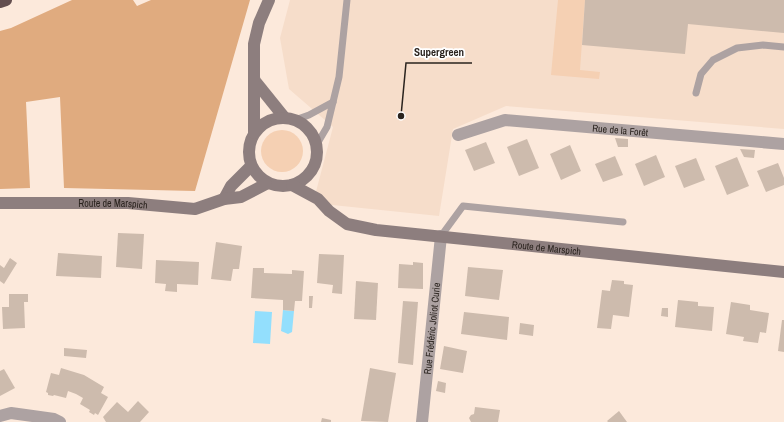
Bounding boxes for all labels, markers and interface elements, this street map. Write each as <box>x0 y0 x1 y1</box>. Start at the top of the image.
callout: Supergreen <box>406 40 472 63</box>
text: Supergreen <box>414 45 464 59</box>
street label: Rue de la Forêt <box>592 121 649 139</box>
street label: Route de Marspich <box>78 197 148 211</box>
street label: Route de Marspich <box>511 238 582 258</box>
street label: Rue Frédéric Joliot Curie <box>420 282 443 375</box>

